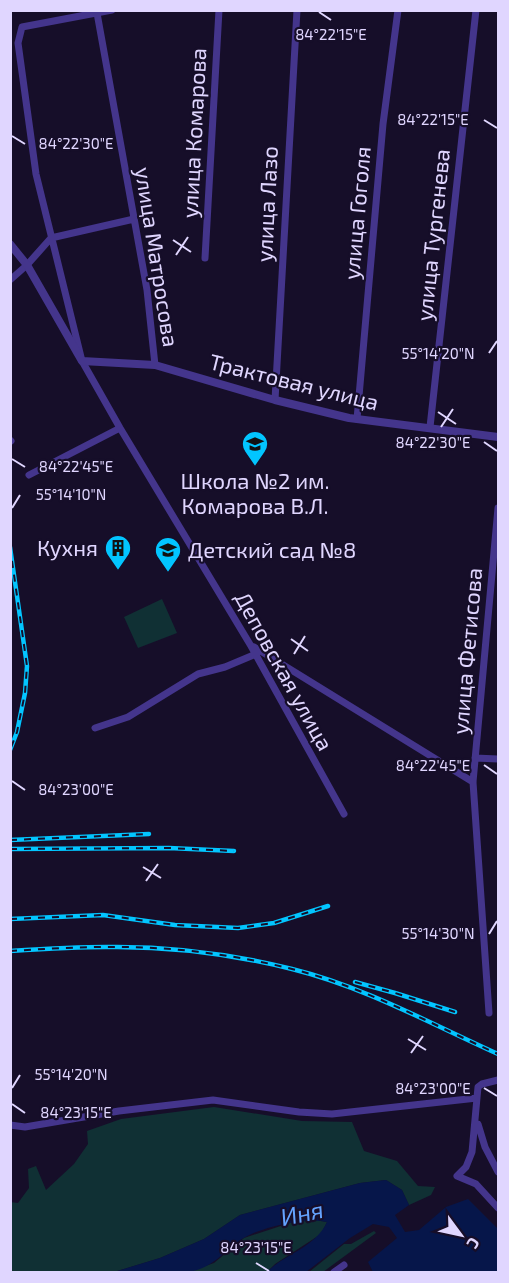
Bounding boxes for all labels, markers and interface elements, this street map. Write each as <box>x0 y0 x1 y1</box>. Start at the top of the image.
text: 84°22'15"E <box>295 25 367 43</box>
street label: улица Комарова <box>176 47 211 219</box>
text: 84°22'15"E <box>397 110 469 128</box>
text: 84°22'30"E <box>39 134 113 152</box>
street label: улица Лазо <box>250 145 283 263</box>
street label: улица Гоголя <box>337 145 376 281</box>
street label: улица Тургенева <box>410 148 455 322</box>
street label: улица Матросова <box>130 165 185 349</box>
text: 55°14'20"N <box>401 344 475 362</box>
street label: Трактовая улица <box>207 347 382 416</box>
school or university icon: Школа №2 им. Комарова В.Л. <box>240 429 270 467</box>
text: 84°22'30"E <box>396 433 470 451</box>
text: 84°22'45"E <box>39 457 113 475</box>
place label: Школа №2 им. Комарова В.Л. <box>180 467 330 518</box>
text: 55°14'10"N <box>36 485 106 503</box>
building icon: Кухня <box>103 533 133 571</box>
place label: Кухня <box>37 534 98 561</box>
school or university icon: Детский сад №8 <box>153 535 183 573</box>
place label: Детский сад №8 <box>188 536 356 562</box>
street label: улица Фетисова <box>446 567 487 735</box>
street label: Деповская улица <box>230 587 339 755</box>
text: 84°22'45"E <box>396 756 470 774</box>
text: 84°23'00"E <box>38 780 114 798</box>
text: 55°14'30"N <box>401 924 475 942</box>
text: 55°14'20"N <box>34 1065 108 1083</box>
text: 84°23'00"E <box>395 1079 471 1097</box>
text: 84°23'15"E <box>40 1103 112 1121</box>
water label: Иня <box>277 1194 326 1231</box>
north arrow <box>431 1205 491 1265</box>
text: С <box>463 1234 485 1253</box>
text: 84°23'15"E <box>220 1238 292 1256</box>

